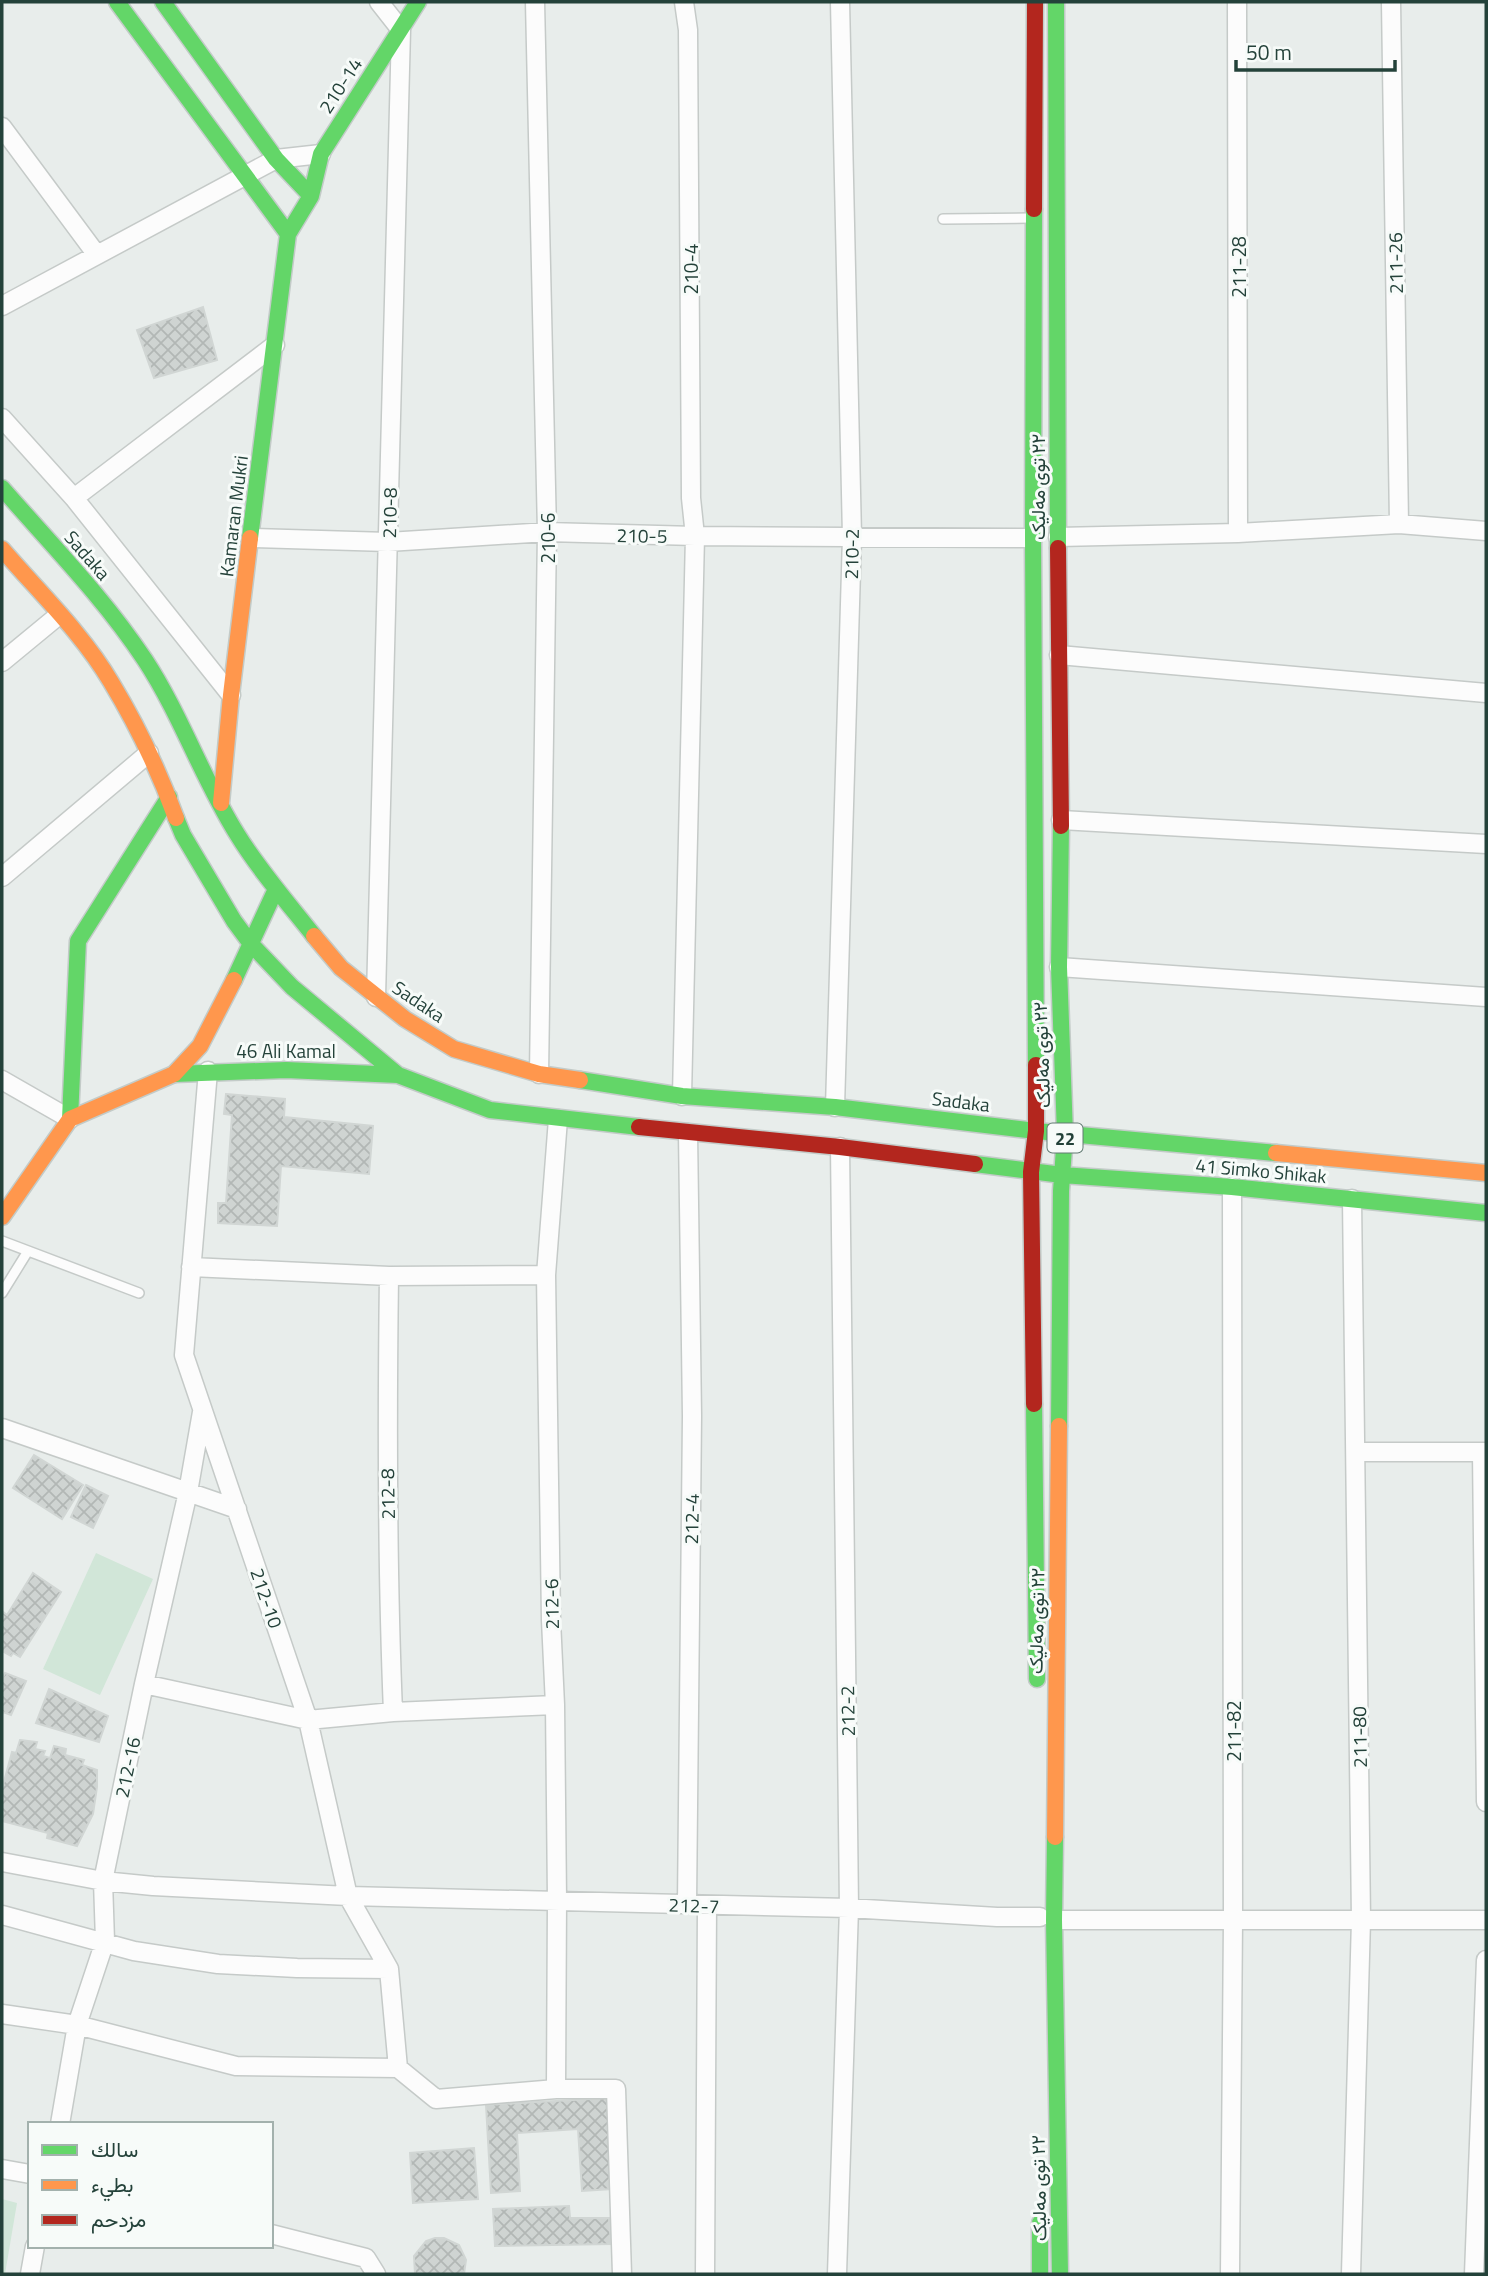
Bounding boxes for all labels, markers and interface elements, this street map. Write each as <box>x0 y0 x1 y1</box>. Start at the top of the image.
scale bar <box>1236 28 1395 72</box>
text: 50 m <box>1246 36 1292 68</box>
street label: 210-14 <box>311 51 369 119</box>
street label: 211-26 <box>1380 232 1410 294</box>
street label: 211-28 <box>1224 236 1253 298</box>
street label: 210-4 <box>676 244 705 294</box>
street label: ٢٢ توی مەلیک <box>1023 434 1052 540</box>
street label: Kamaran Mukri <box>211 454 255 578</box>
street label: 210-8 <box>374 487 404 539</box>
street label: 210-6 <box>533 513 562 563</box>
street label: 210-5 <box>616 520 668 550</box>
street label: Sadaka <box>58 524 118 587</box>
street label: 210-2 <box>836 528 866 580</box>
street label: Sadaka <box>387 973 452 1029</box>
street label: ٢٢ توی مەلیک <box>1025 1001 1057 1109</box>
street label: 46 Ali Kamal <box>236 1036 336 1065</box>
street label: Sadaka <box>930 1083 992 1119</box>
road number: 22 <box>1048 1124 1082 1153</box>
street label: 41 Simko Shikak <box>1194 1150 1328 1190</box>
street label: 212-8 <box>372 1468 402 1520</box>
street label: 212-4 <box>676 1493 706 1545</box>
street label: 212-10 <box>243 1564 291 1632</box>
street label: ٢٢ توی مەلیک <box>1021 1568 1051 1674</box>
street label: 212-6 <box>536 1578 566 1630</box>
street label: 212-2 <box>832 1685 862 1737</box>
street label: 211-82 <box>1219 1700 1248 1762</box>
street label: 211-80 <box>1344 1706 1374 1768</box>
street label: 212-16 <box>106 1734 148 1800</box>
street label: 212-7 <box>668 1890 720 1920</box>
legend <box>28 2122 273 2248</box>
text: سالك <box>91 2133 138 2165</box>
street label: ٢٢ توی مەلیک <box>1023 2135 1053 2241</box>
text: بطيء <box>91 2168 134 2202</box>
text: مزدحم <box>91 2203 146 2235</box>

